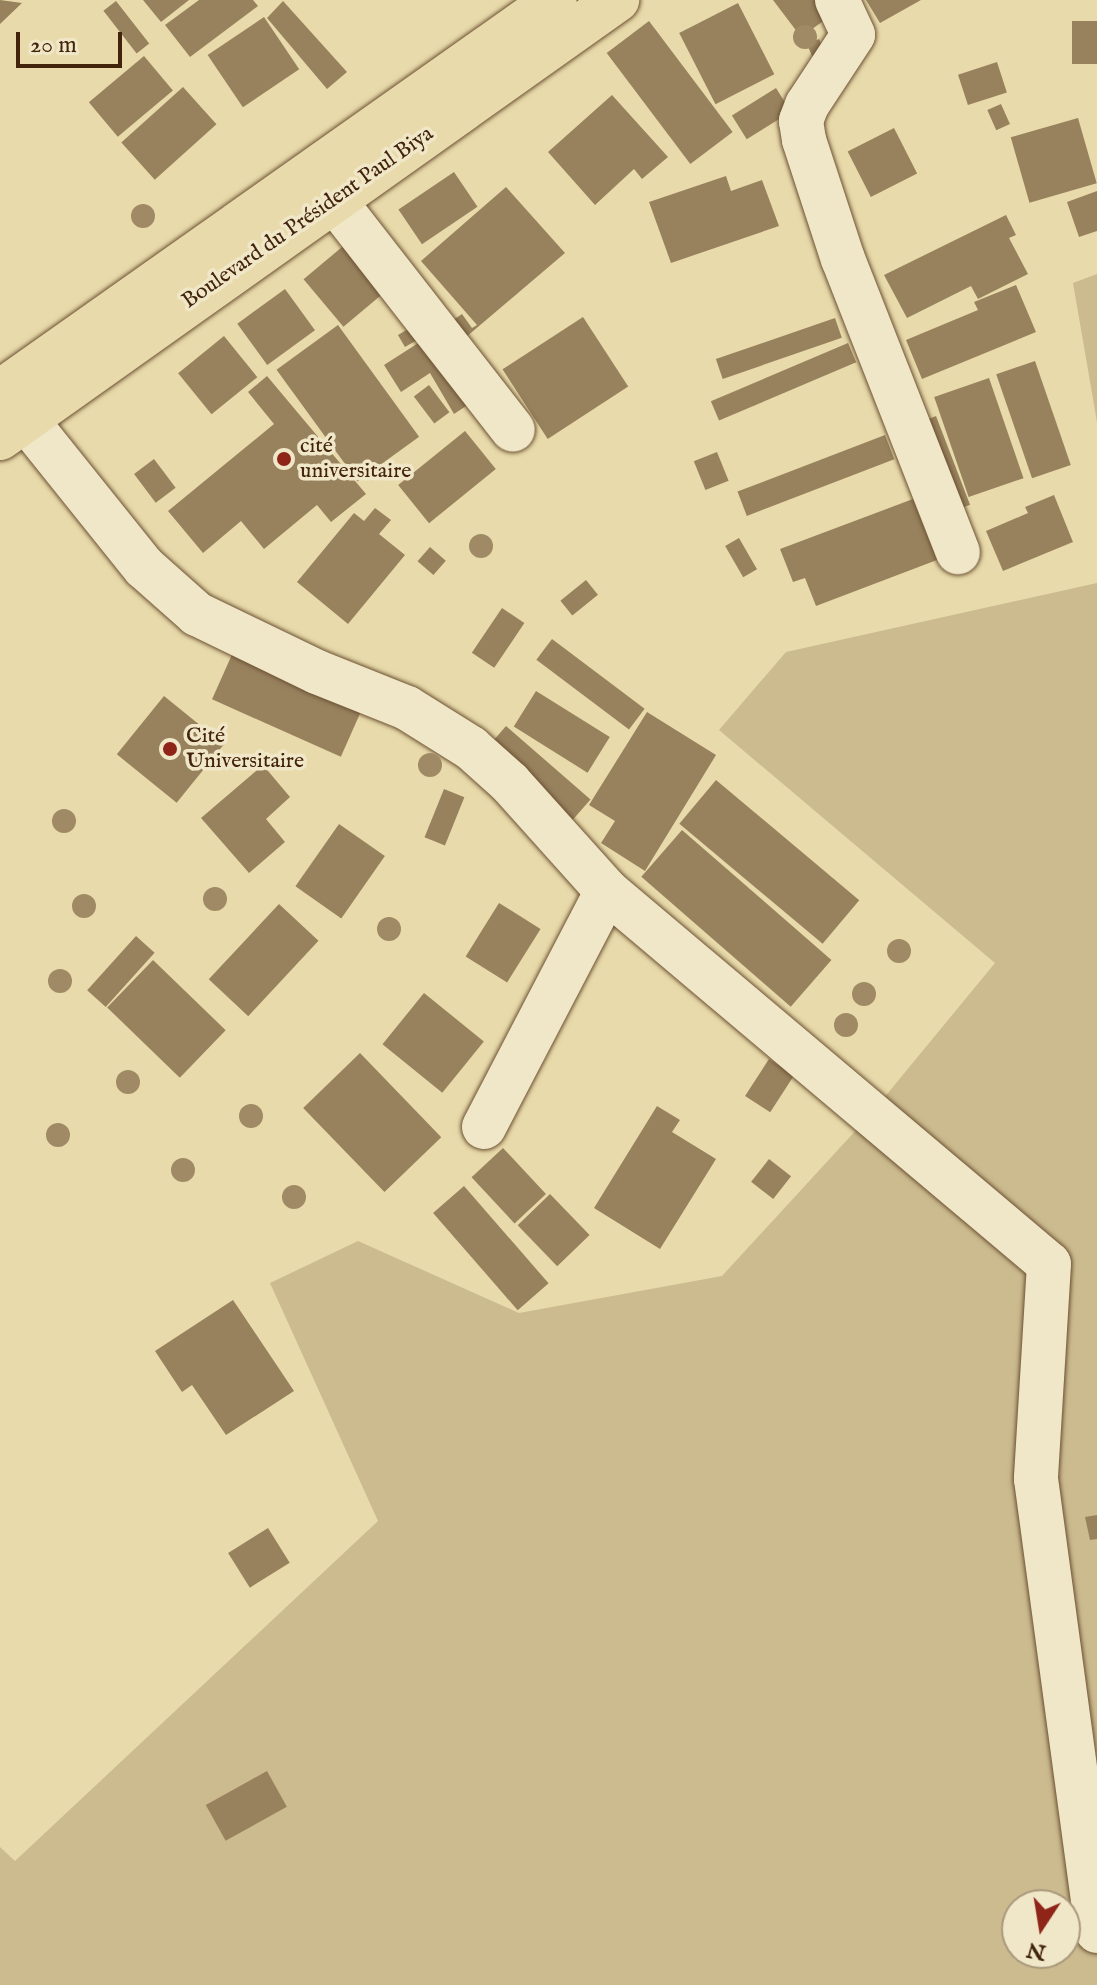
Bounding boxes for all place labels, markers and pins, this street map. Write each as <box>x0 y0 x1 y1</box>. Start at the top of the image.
place label: cité universitaire <box>300 433 411 484</box>
marker: cité universitaire <box>275 450 293 468</box>
place label: Cité Universitaire <box>186 723 304 774</box>
marker: Cité Universitaire <box>161 740 179 758</box>

